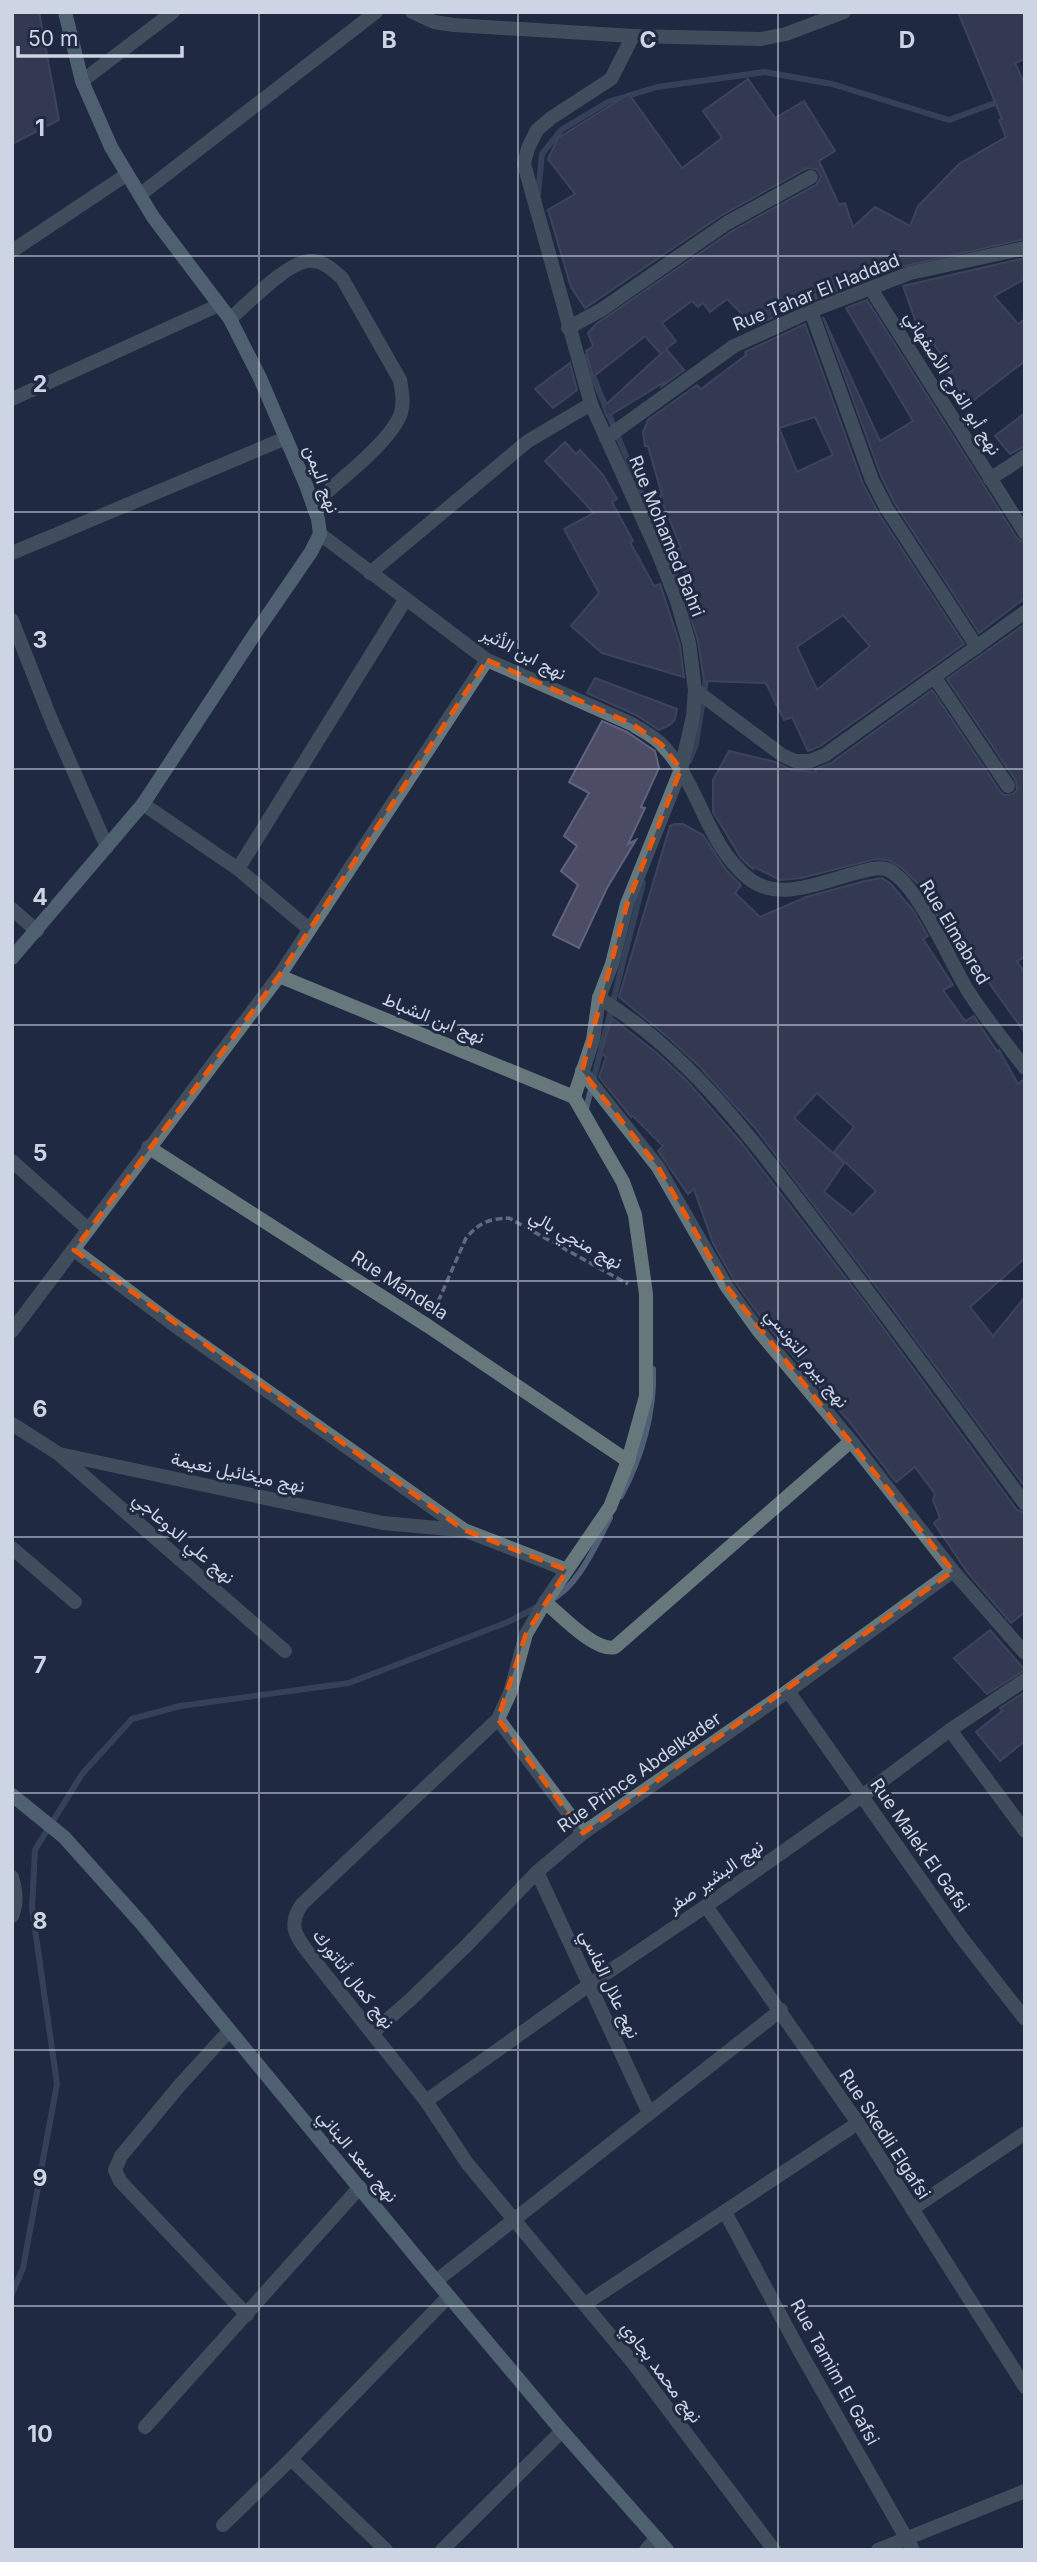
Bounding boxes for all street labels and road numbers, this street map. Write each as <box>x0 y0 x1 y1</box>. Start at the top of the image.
street label: Rue Tahar El Haddad <box>730 249 902 335</box>
street label: نهج أبو الفرج الأصفهاني <box>896 307 1006 461</box>
street label: نهج اليمن <box>298 442 344 517</box>
street label: Rue Mohamed Bahri <box>625 452 709 620</box>
street label: نهج ابن الأثير <box>476 621 570 686</box>
street label: Rue Elmabred <box>916 876 994 988</box>
street label: نهج ابن الشباط <box>379 988 488 1050</box>
street label: نهج منجي بالي <box>523 1205 626 1278</box>
street label: Rue Mandela <box>348 1246 452 1324</box>
street label: نهج بيرم التونسي <box>757 1304 853 1415</box>
street label: نهج ميخائيل نعيمة <box>169 1448 307 1498</box>
street label: نهج علي الدوعاجي <box>125 1488 239 1592</box>
street label: Rue Prince Abdelkader <box>553 1707 725 1836</box>
street label: Rue Malek El Gafsi <box>866 1774 974 1916</box>
street label: نهج البشير صفر <box>662 1835 768 1919</box>
street label: نهج كمال أتاتورك <box>307 1925 399 2034</box>
street label: نهج علال الفاسي <box>571 1926 644 2044</box>
street label: Rue Skedli Elgafsi <box>835 2065 935 2203</box>
street label: نهج سعد البناني <box>310 2106 403 2210</box>
street label: Rue Tamim El Gafsi <box>786 2296 884 2448</box>
street label: نهج محمد بجاوي <box>613 2317 707 2430</box>

